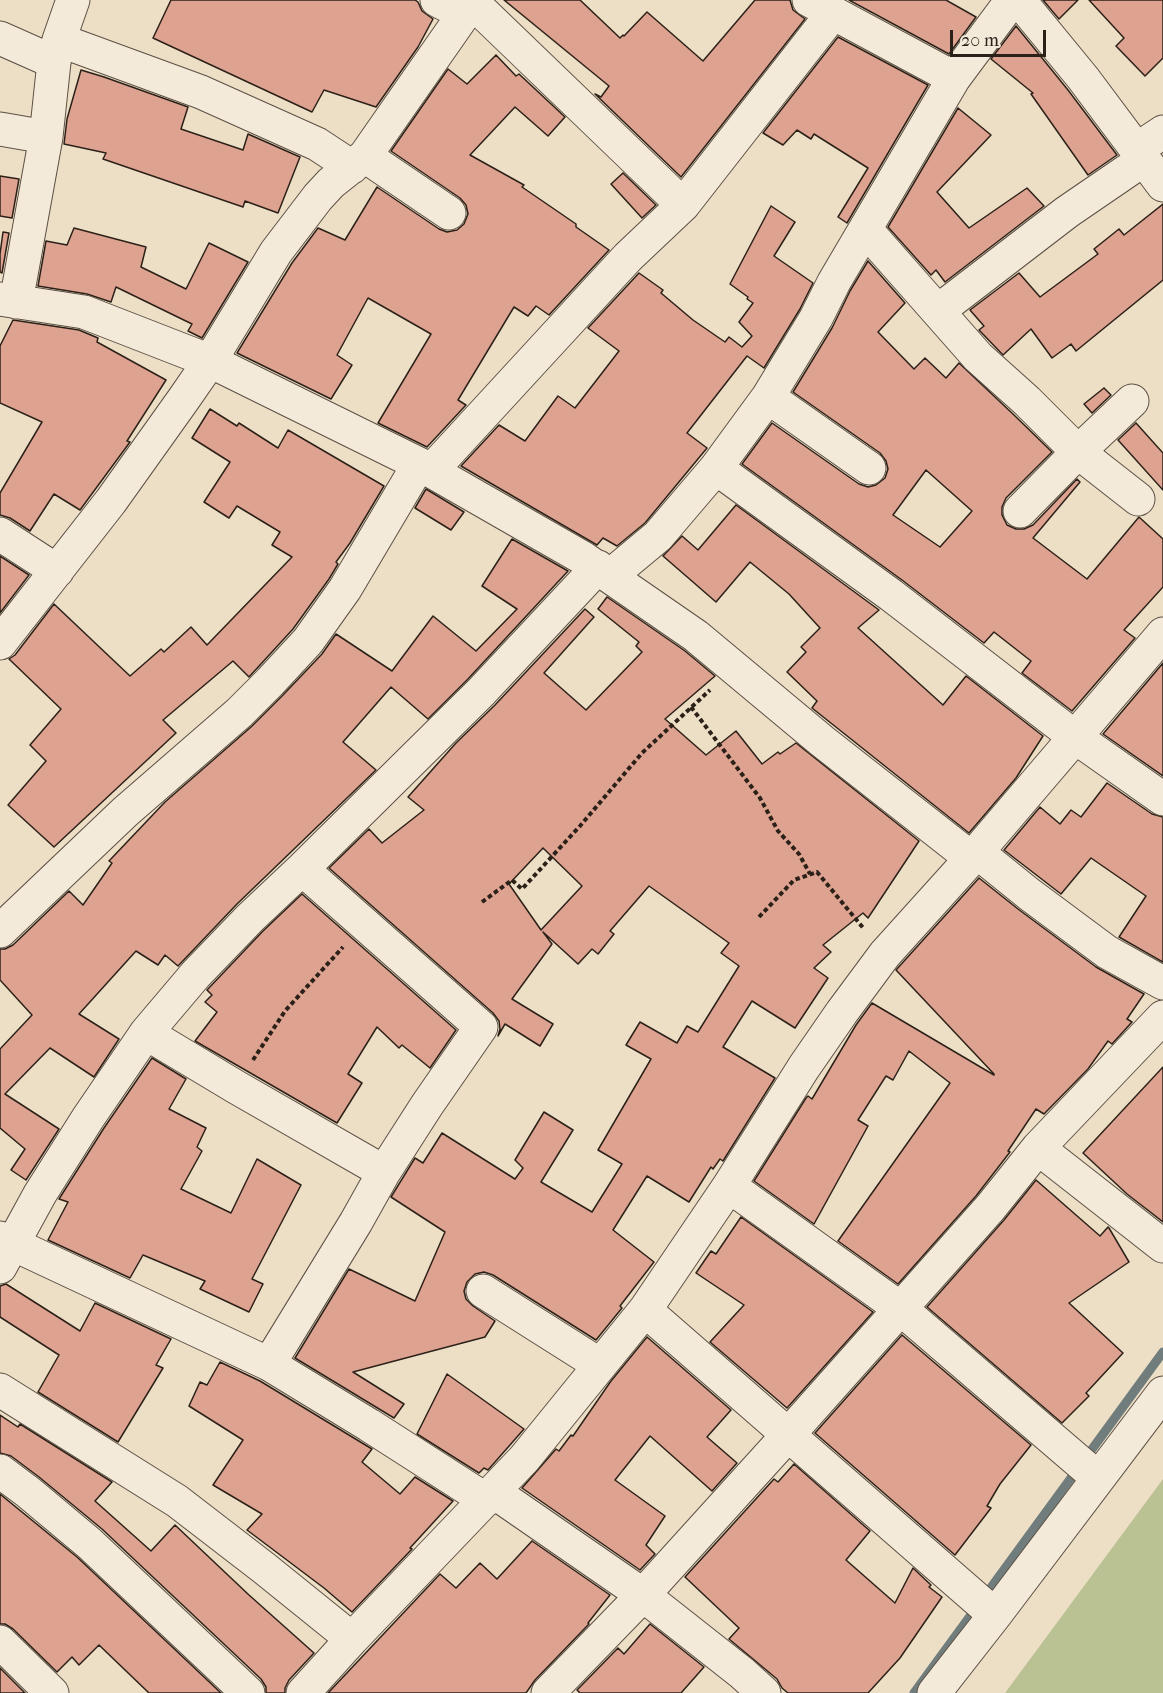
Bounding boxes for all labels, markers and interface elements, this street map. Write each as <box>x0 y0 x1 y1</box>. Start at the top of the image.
scale bar <box>953 18 1049 56</box>
text: 20 m <box>961 30 999 51</box>

